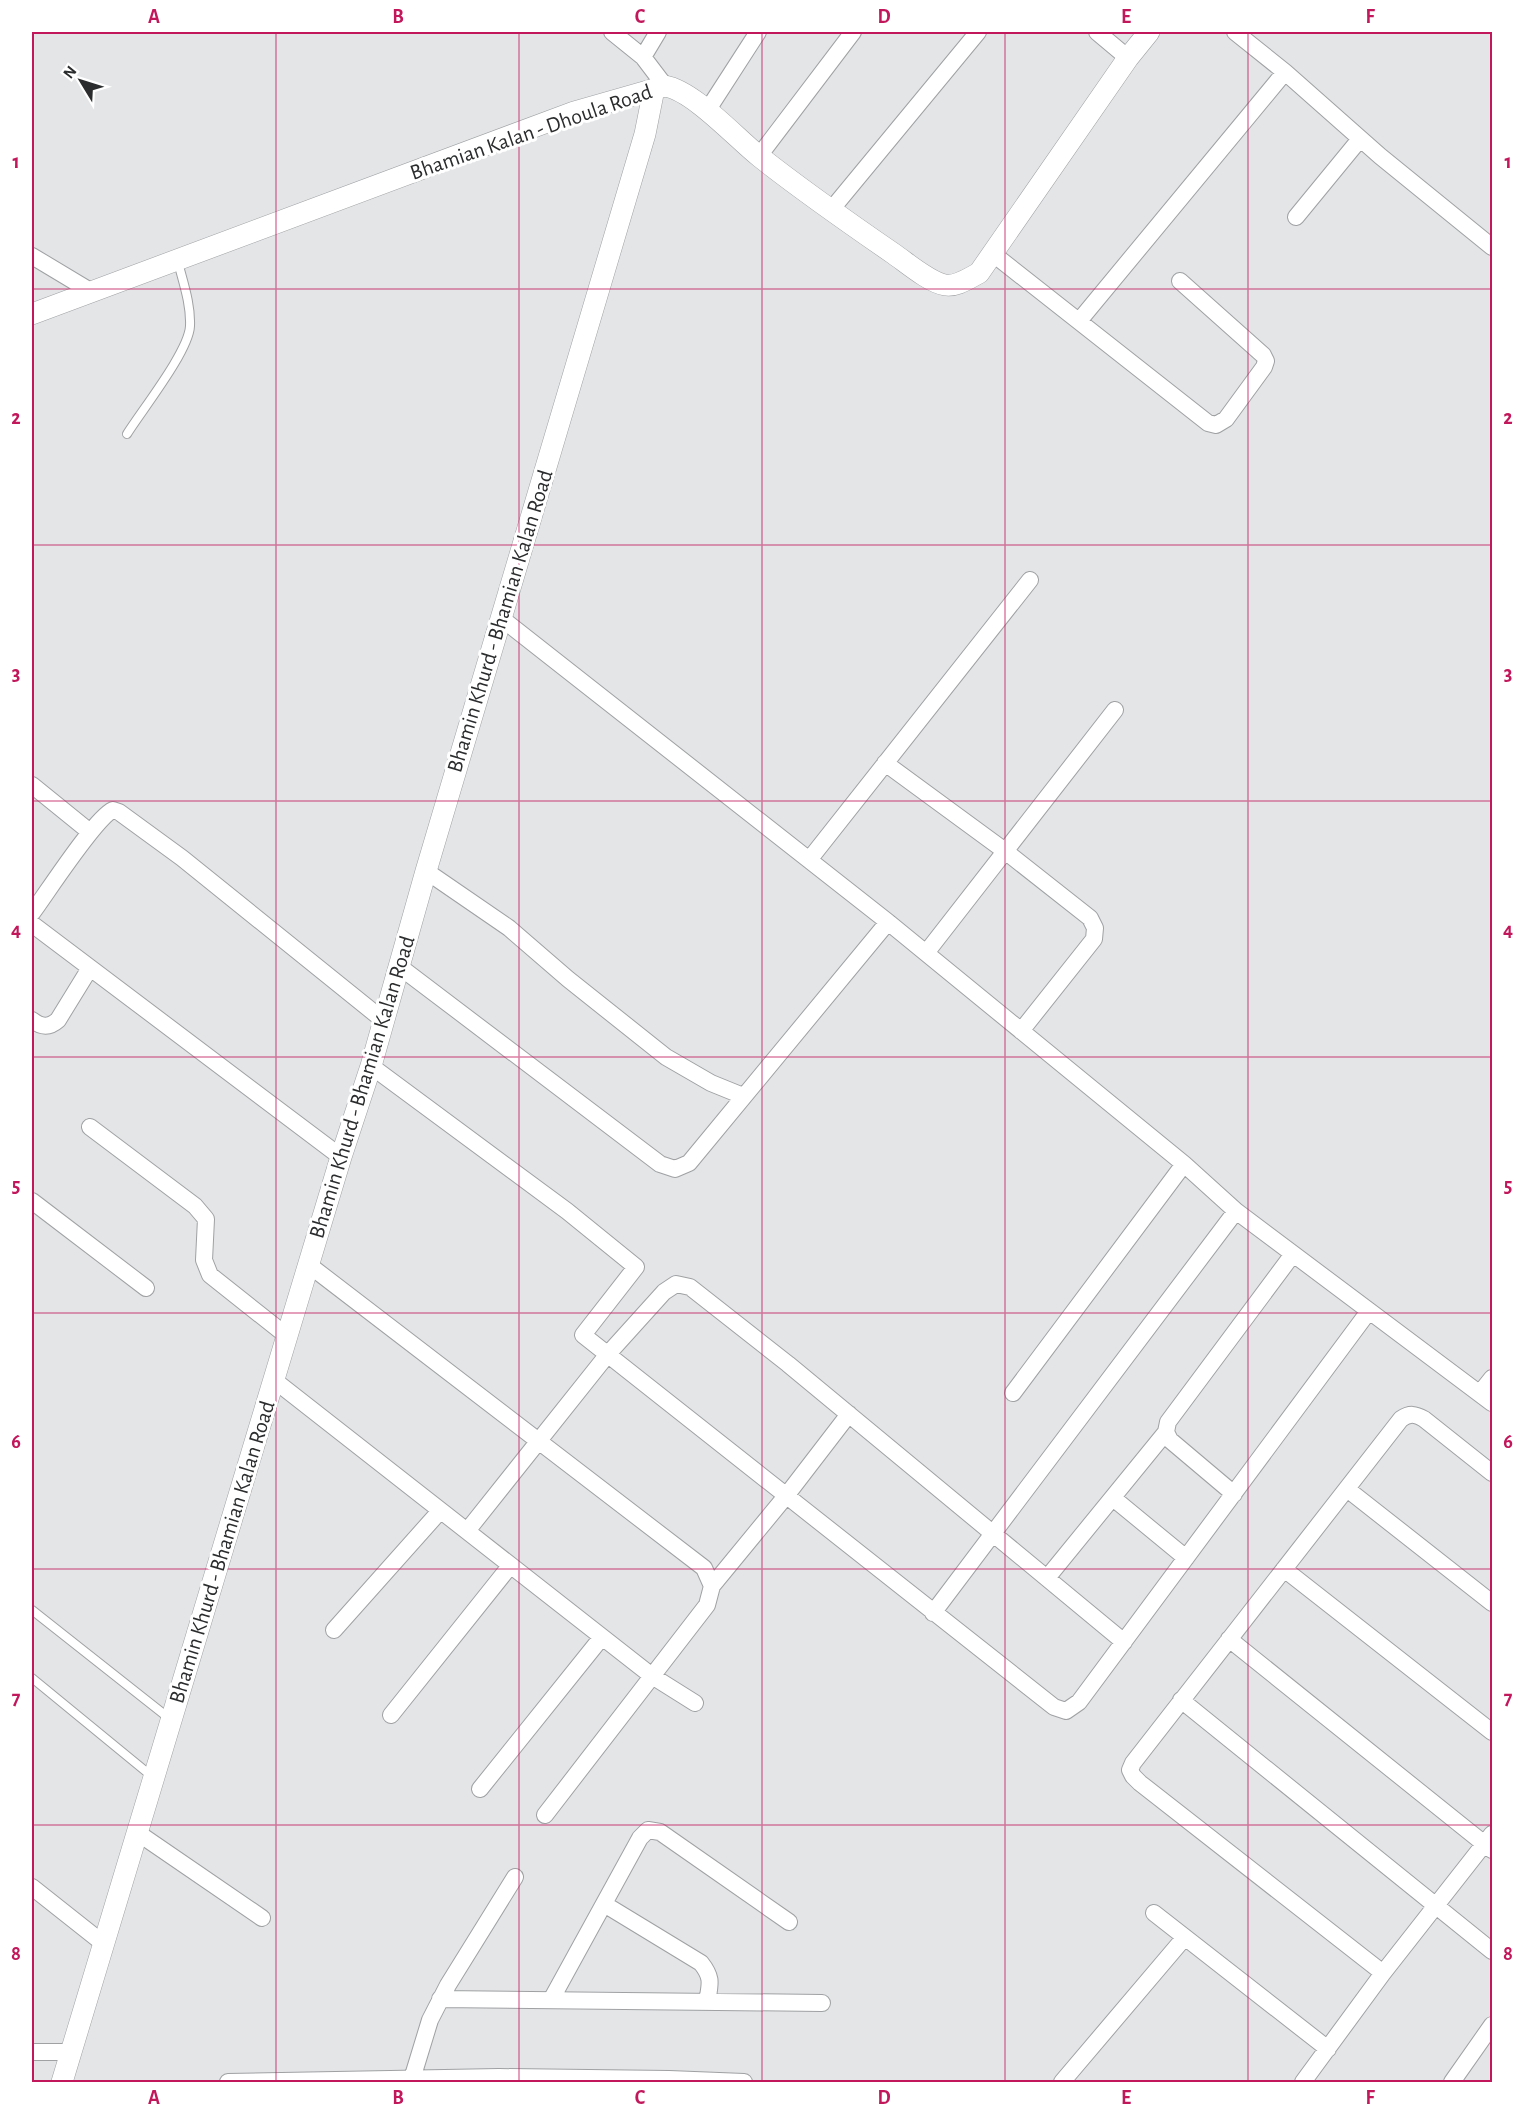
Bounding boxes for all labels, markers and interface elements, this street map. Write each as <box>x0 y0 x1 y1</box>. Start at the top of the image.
text: A <box>148 7 160 27</box>
text: B <box>392 7 404 27</box>
text: C <box>635 7 646 27</box>
text: D <box>877 7 891 27</box>
text: E <box>1121 7 1131 27</box>
text: F <box>1365 7 1375 27</box>
north arrow <box>51 51 111 111</box>
text: N <box>60 63 80 82</box>
street label: Bhamian Kalan - Dhoula Road <box>407 80 655 184</box>
text: 1 <box>12 152 20 172</box>
text: 1 <box>1504 152 1512 172</box>
text: 2 <box>11 408 21 428</box>
text: 2 <box>1503 408 1513 428</box>
street label: Bhamin Khurd - Bhamian Kalan Road <box>443 467 557 775</box>
text: 3 <box>12 664 20 684</box>
text: 3 <box>1504 664 1512 684</box>
text: 4 <box>11 920 21 940</box>
text: 4 <box>1503 920 1513 940</box>
street label: Bhamin Khurd - Bhamian Kalan Road <box>305 933 419 1241</box>
text: 5 <box>12 1176 20 1196</box>
text: 5 <box>1504 1176 1512 1196</box>
street label: Bhamin Khurd - Bhamian Kalan Road <box>165 1398 279 1706</box>
text: 6 <box>11 1432 21 1452</box>
text: 6 <box>1503 1432 1513 1452</box>
text: 7 <box>12 1688 21 1708</box>
text: 7 <box>1504 1688 1513 1708</box>
text: 8 <box>11 1944 21 1964</box>
text: 8 <box>1503 1944 1513 1964</box>
text: A <box>148 2088 160 2108</box>
text: B <box>392 2088 404 2108</box>
text: C <box>635 2088 646 2108</box>
text: D <box>877 2088 891 2108</box>
text: E <box>1121 2088 1131 2108</box>
text: F <box>1365 2088 1375 2108</box>

